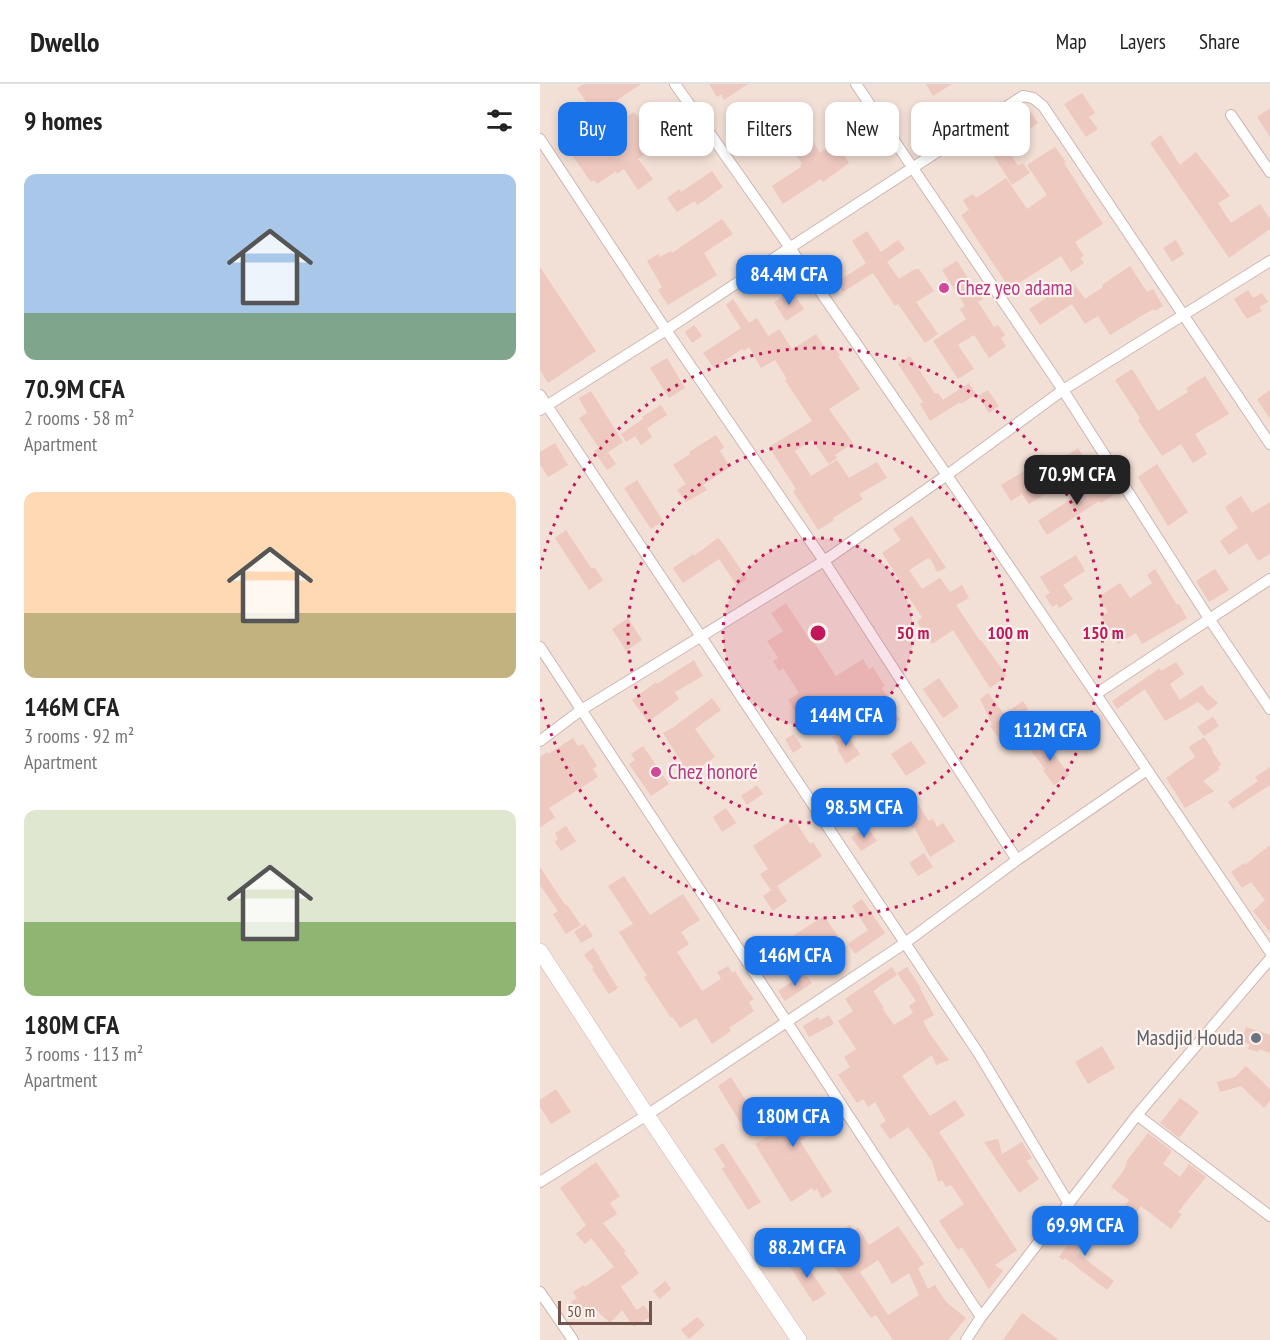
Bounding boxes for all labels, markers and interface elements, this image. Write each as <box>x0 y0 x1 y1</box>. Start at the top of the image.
text: Dwello <box>30 23 100 60</box>
text: Map <box>1056 28 1087 55</box>
text: Layers <box>1120 28 1166 55</box>
text: Share <box>1199 28 1240 55</box>
chip: Buy <box>558 102 627 156</box>
chip: Rent <box>639 102 714 156</box>
chip: Filters <box>726 102 813 156</box>
chip: New <box>825 102 899 156</box>
chip: Apartment <box>911 102 1030 156</box>
text: 9 homes <box>24 104 102 137</box>
icon: filters <box>483 104 516 137</box>
icon: home <box>216 213 324 321</box>
pin: 84.4M CFA <box>720 255 858 306</box>
text: 84.4M CFA <box>750 261 828 287</box>
place label: Chez yeo adama <box>956 274 1073 301</box>
marker: Chez yeo adama <box>937 281 951 295</box>
text: 70.9M CFA <box>24 372 125 405</box>
text: 2 rooms · 58 m² <box>24 405 134 431</box>
text: Apartment <box>24 431 97 457</box>
pin: 70.9M CFA <box>1008 455 1146 506</box>
text: 70.9M CFA <box>1038 461 1116 487</box>
icon: home <box>216 531 324 639</box>
text: 50 m <box>897 621 929 644</box>
text: 100 m <box>987 621 1029 644</box>
text: 150 m <box>1082 621 1124 644</box>
centre of rings <box>808 623 828 643</box>
text: 146M CFA <box>24 690 119 723</box>
pin: 144M CFA <box>784 696 908 747</box>
text: 144M CFA <box>809 702 883 728</box>
pin: 112M CFA <box>988 711 1112 762</box>
text: 112M CFA <box>1013 717 1087 743</box>
text: 3 rooms · 92 m² <box>24 723 134 749</box>
text: Apartment <box>24 749 97 775</box>
place label: Chez honoré <box>668 758 758 785</box>
marker: Chez honoré <box>649 765 663 779</box>
pin: 98.5M CFA <box>795 788 933 839</box>
text: 98.5M CFA <box>825 794 903 820</box>
icon: home <box>216 849 324 957</box>
pin: 146M CFA <box>733 936 857 987</box>
text: 146M CFA <box>758 942 832 968</box>
text: 180M CFA <box>24 1008 119 1041</box>
place label: Masdjid Houda <box>1136 1024 1244 1051</box>
marker: Masdjid Houda <box>1249 1031 1263 1045</box>
text: 3 rooms · 113 m² <box>24 1041 143 1067</box>
text: Apartment <box>24 1067 97 1093</box>
pin: 180M CFA <box>731 1097 855 1148</box>
text: 180M CFA <box>756 1103 830 1129</box>
pin: 69.9M CFA <box>1016 1206 1154 1257</box>
text: 69.9M CFA <box>1046 1212 1124 1238</box>
pin: 88.2M CFA <box>738 1228 876 1279</box>
text: 88.2M CFA <box>768 1234 846 1260</box>
scale bar <box>558 1298 652 1326</box>
text: 50 m <box>567 1301 595 1321</box>

